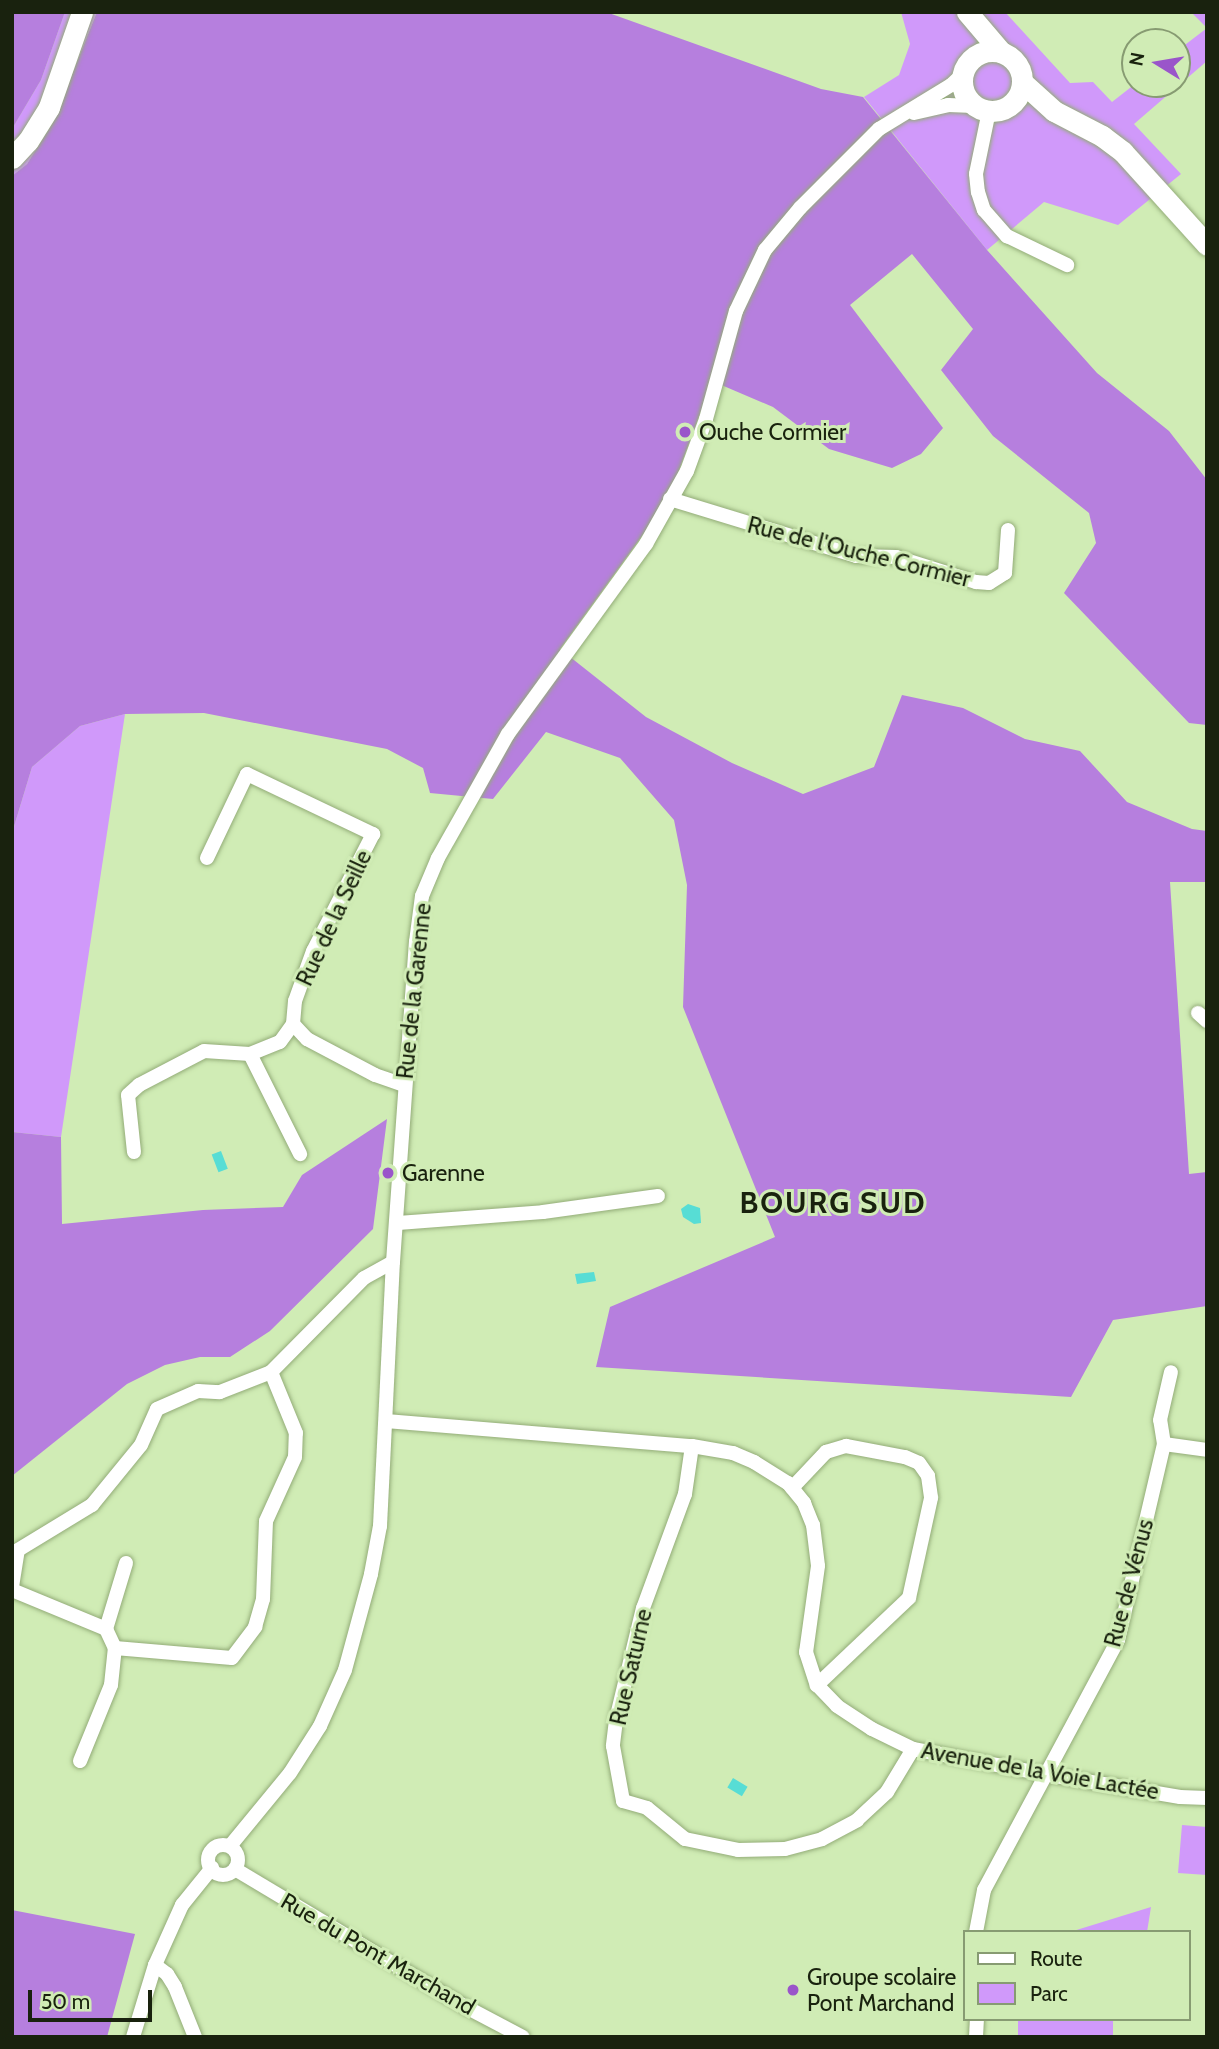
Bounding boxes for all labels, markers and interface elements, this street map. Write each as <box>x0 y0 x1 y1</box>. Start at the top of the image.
north arrow <box>1121 28 1191 98</box>
text: N <box>1124 50 1149 68</box>
place label: Ouche Cormier <box>699 418 846 446</box>
marker: Ouche Cormier <box>677 424 693 440</box>
street label: Rue de l'Ouche Cormier <box>745 511 973 593</box>
street label: Rue de la Seille <box>291 846 377 990</box>
street label: Rue de la Garenne <box>391 902 437 1080</box>
place label: Garenne <box>402 1159 485 1187</box>
marker: Garenne <box>380 1165 396 1181</box>
district label: BOURG SUD <box>741 1185 925 1221</box>
street label: Rue de Vénus <box>1099 1516 1159 1650</box>
street label: Rue Saturne <box>604 1606 658 1728</box>
street label: Avenue de la Voie Lactée <box>919 1737 1161 1805</box>
street label: Rue du Pont Marchand <box>276 1887 480 2021</box>
legend <box>964 1930 1191 2021</box>
text: Route <box>1030 1946 1083 1971</box>
place label: Groupe scolaire Pont Marchand <box>807 1963 956 2017</box>
scale bar <box>32 1976 156 2020</box>
text: Parc <box>1030 1981 1068 2006</box>
marker: Groupe scolaire Pont Marchand <box>785 1982 801 1998</box>
text: 50 m <box>41 1989 90 2014</box>

